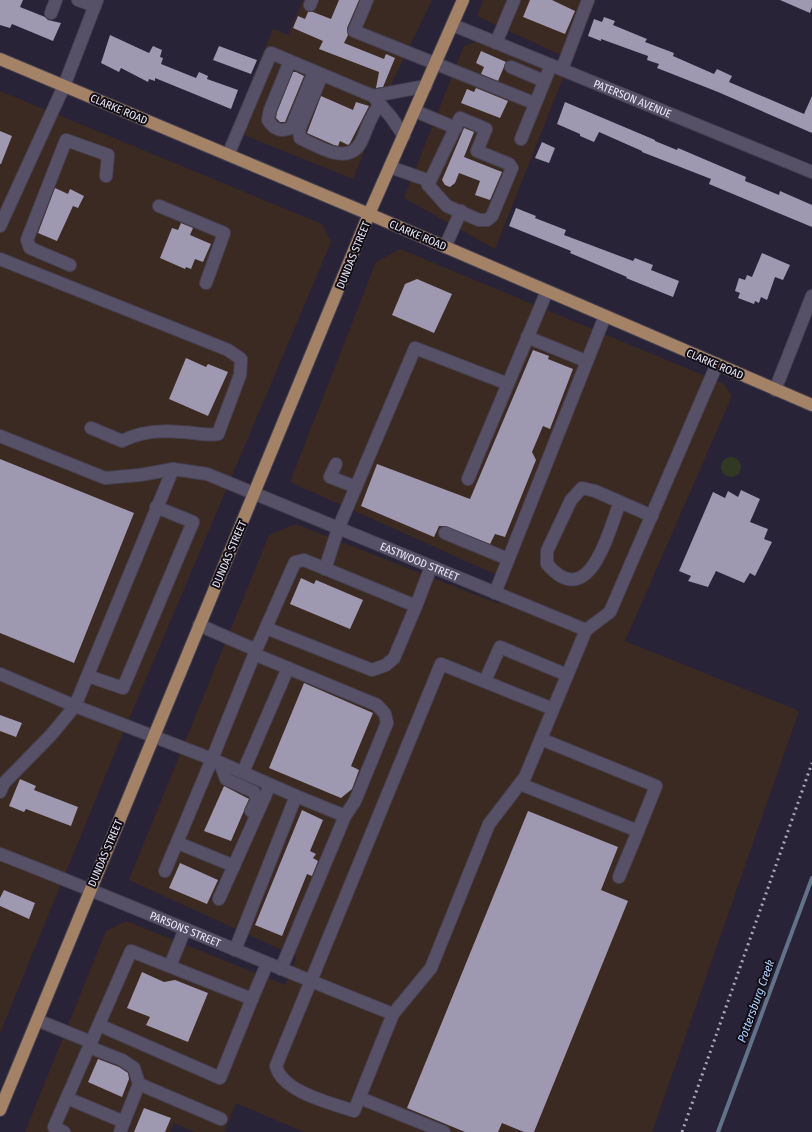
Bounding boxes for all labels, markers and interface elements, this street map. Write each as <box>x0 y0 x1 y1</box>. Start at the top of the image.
street label: PATERSON AVENUE <box>591 77 673 121</box>
street label: CLARKE ROAD <box>88 92 149 127</box>
street label: CLARKE ROAD <box>387 218 448 253</box>
street label: DUNDAS STREET <box>334 219 373 291</box>
street label: CLARKE ROAD <box>684 347 745 382</box>
street label: DUNDAS STREET <box>210 518 250 590</box>
street label: EASTWOOD STREET <box>378 540 462 584</box>
street label: DUNDAS STREET <box>86 817 126 889</box>
street label: PARSONS STREET <box>148 909 223 950</box>
water label: Pottersburg Creek <box>735 958 777 1044</box>

